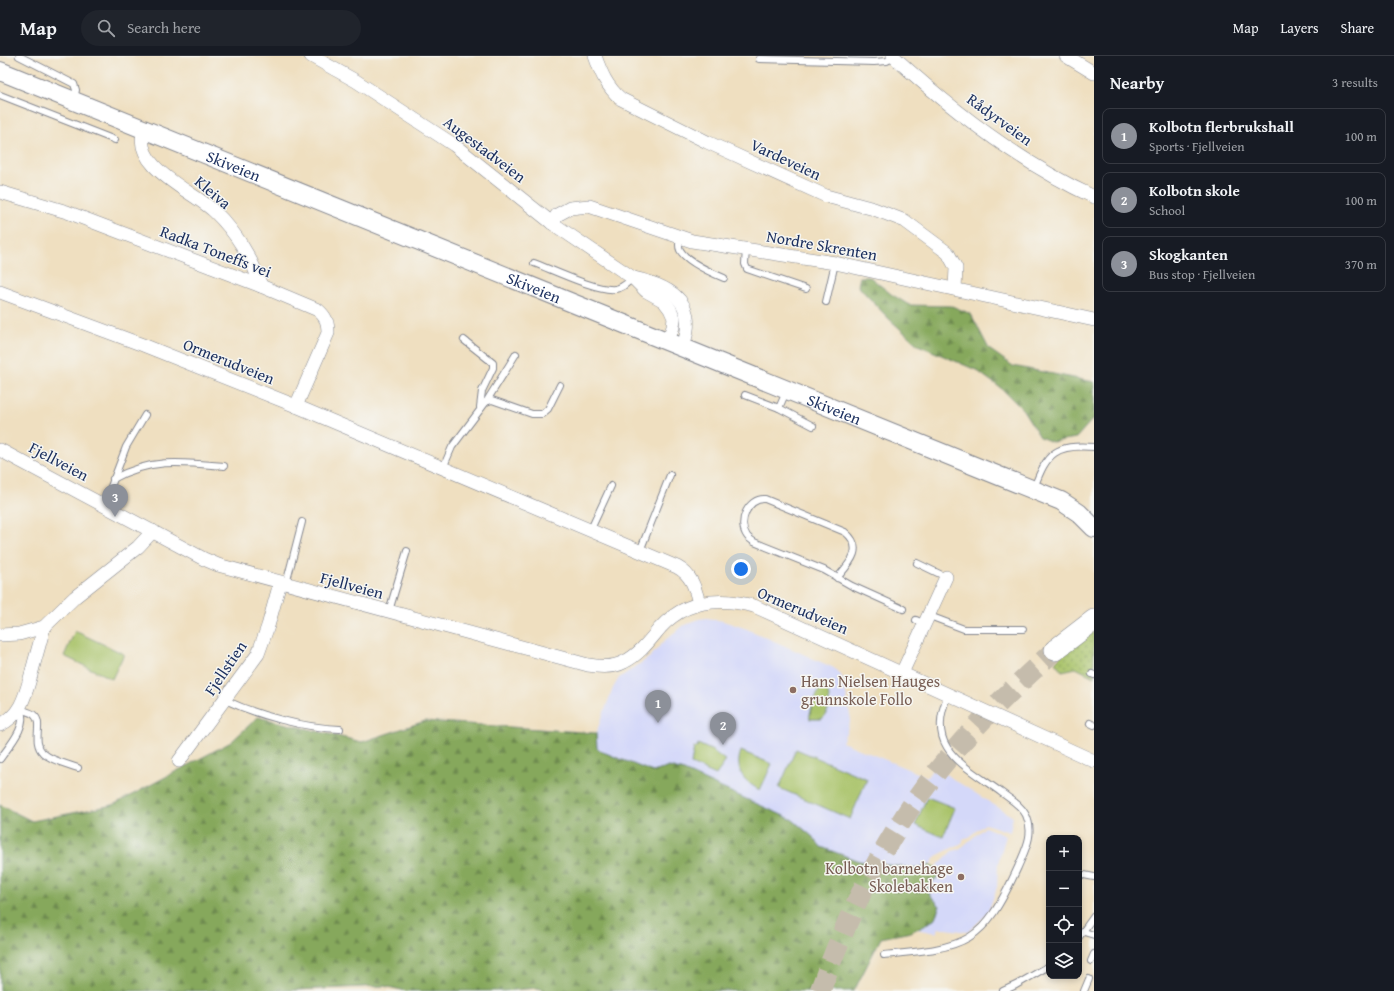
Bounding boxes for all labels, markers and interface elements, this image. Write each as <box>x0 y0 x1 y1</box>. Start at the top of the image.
search box <box>81 10 361 46</box>
text: Map <box>20 14 57 42</box>
icon: search <box>95 17 117 39</box>
text: Search here <box>127 17 201 38</box>
text: Map <box>1233 18 1259 38</box>
text: Layers <box>1281 18 1319 38</box>
text: Share <box>1341 18 1374 38</box>
text: Nearby <box>1110 70 1164 95</box>
text: 3 results <box>1332 73 1378 92</box>
street label: Rådyrveien <box>962 87 1038 151</box>
street label: Augestadveien <box>439 110 531 188</box>
text: Kolbotn flerbrukshall <box>1149 116 1294 137</box>
text: 1 <box>1121 127 1127 146</box>
text: 100 m <box>1345 127 1377 146</box>
street label: Vardeveien <box>747 132 825 186</box>
text: Sports · Fjellveien <box>1149 137 1245 156</box>
street label: Skiveien <box>203 144 264 187</box>
street label: Kleiva <box>190 170 237 215</box>
text: Kolbotn skole <box>1149 180 1240 201</box>
text: 2 <box>1121 191 1127 210</box>
text: 100 m <box>1345 191 1377 210</box>
text: School <box>1149 201 1185 220</box>
street label: Radka Toneffs vei <box>157 219 275 283</box>
street label: Nordre Skrenten <box>765 223 879 267</box>
text: Skogkanten <box>1149 244 1228 265</box>
text: 3 <box>1121 255 1127 274</box>
text: 370 m <box>1345 255 1377 274</box>
text: Bus stop · Fjellveien <box>1149 265 1255 284</box>
street label: Skiveien <box>503 266 565 309</box>
street label: Ormerudveien <box>180 332 278 390</box>
street label: Skiveien <box>803 387 865 431</box>
street label: Fjellveien <box>25 435 93 487</box>
pin: 3 <box>102 484 128 517</box>
your location <box>731 559 751 579</box>
street label: Fjellveien <box>318 565 386 605</box>
street label: Ormerudveien <box>754 580 852 640</box>
street label: Fjellstien <box>198 636 252 700</box>
place label: Hans Nielsen Hauges grunnskole Follo <box>801 669 940 711</box>
marker: Hans Nielsen Hauges grunnskole Follo <box>788 685 798 695</box>
pin: 1 <box>645 690 671 723</box>
pin: 2 <box>710 712 736 745</box>
map controls <box>1046 835 1082 979</box>
button: + <box>1046 835 1082 871</box>
place label: Kolbotn barnehage Skolebakken <box>825 856 953 898</box>
button: − <box>1046 871 1082 907</box>
marker: Kolbotn barnehage Skolebakken <box>956 872 966 882</box>
button: locate <box>1046 907 1082 943</box>
button: layers <box>1046 943 1082 979</box>

